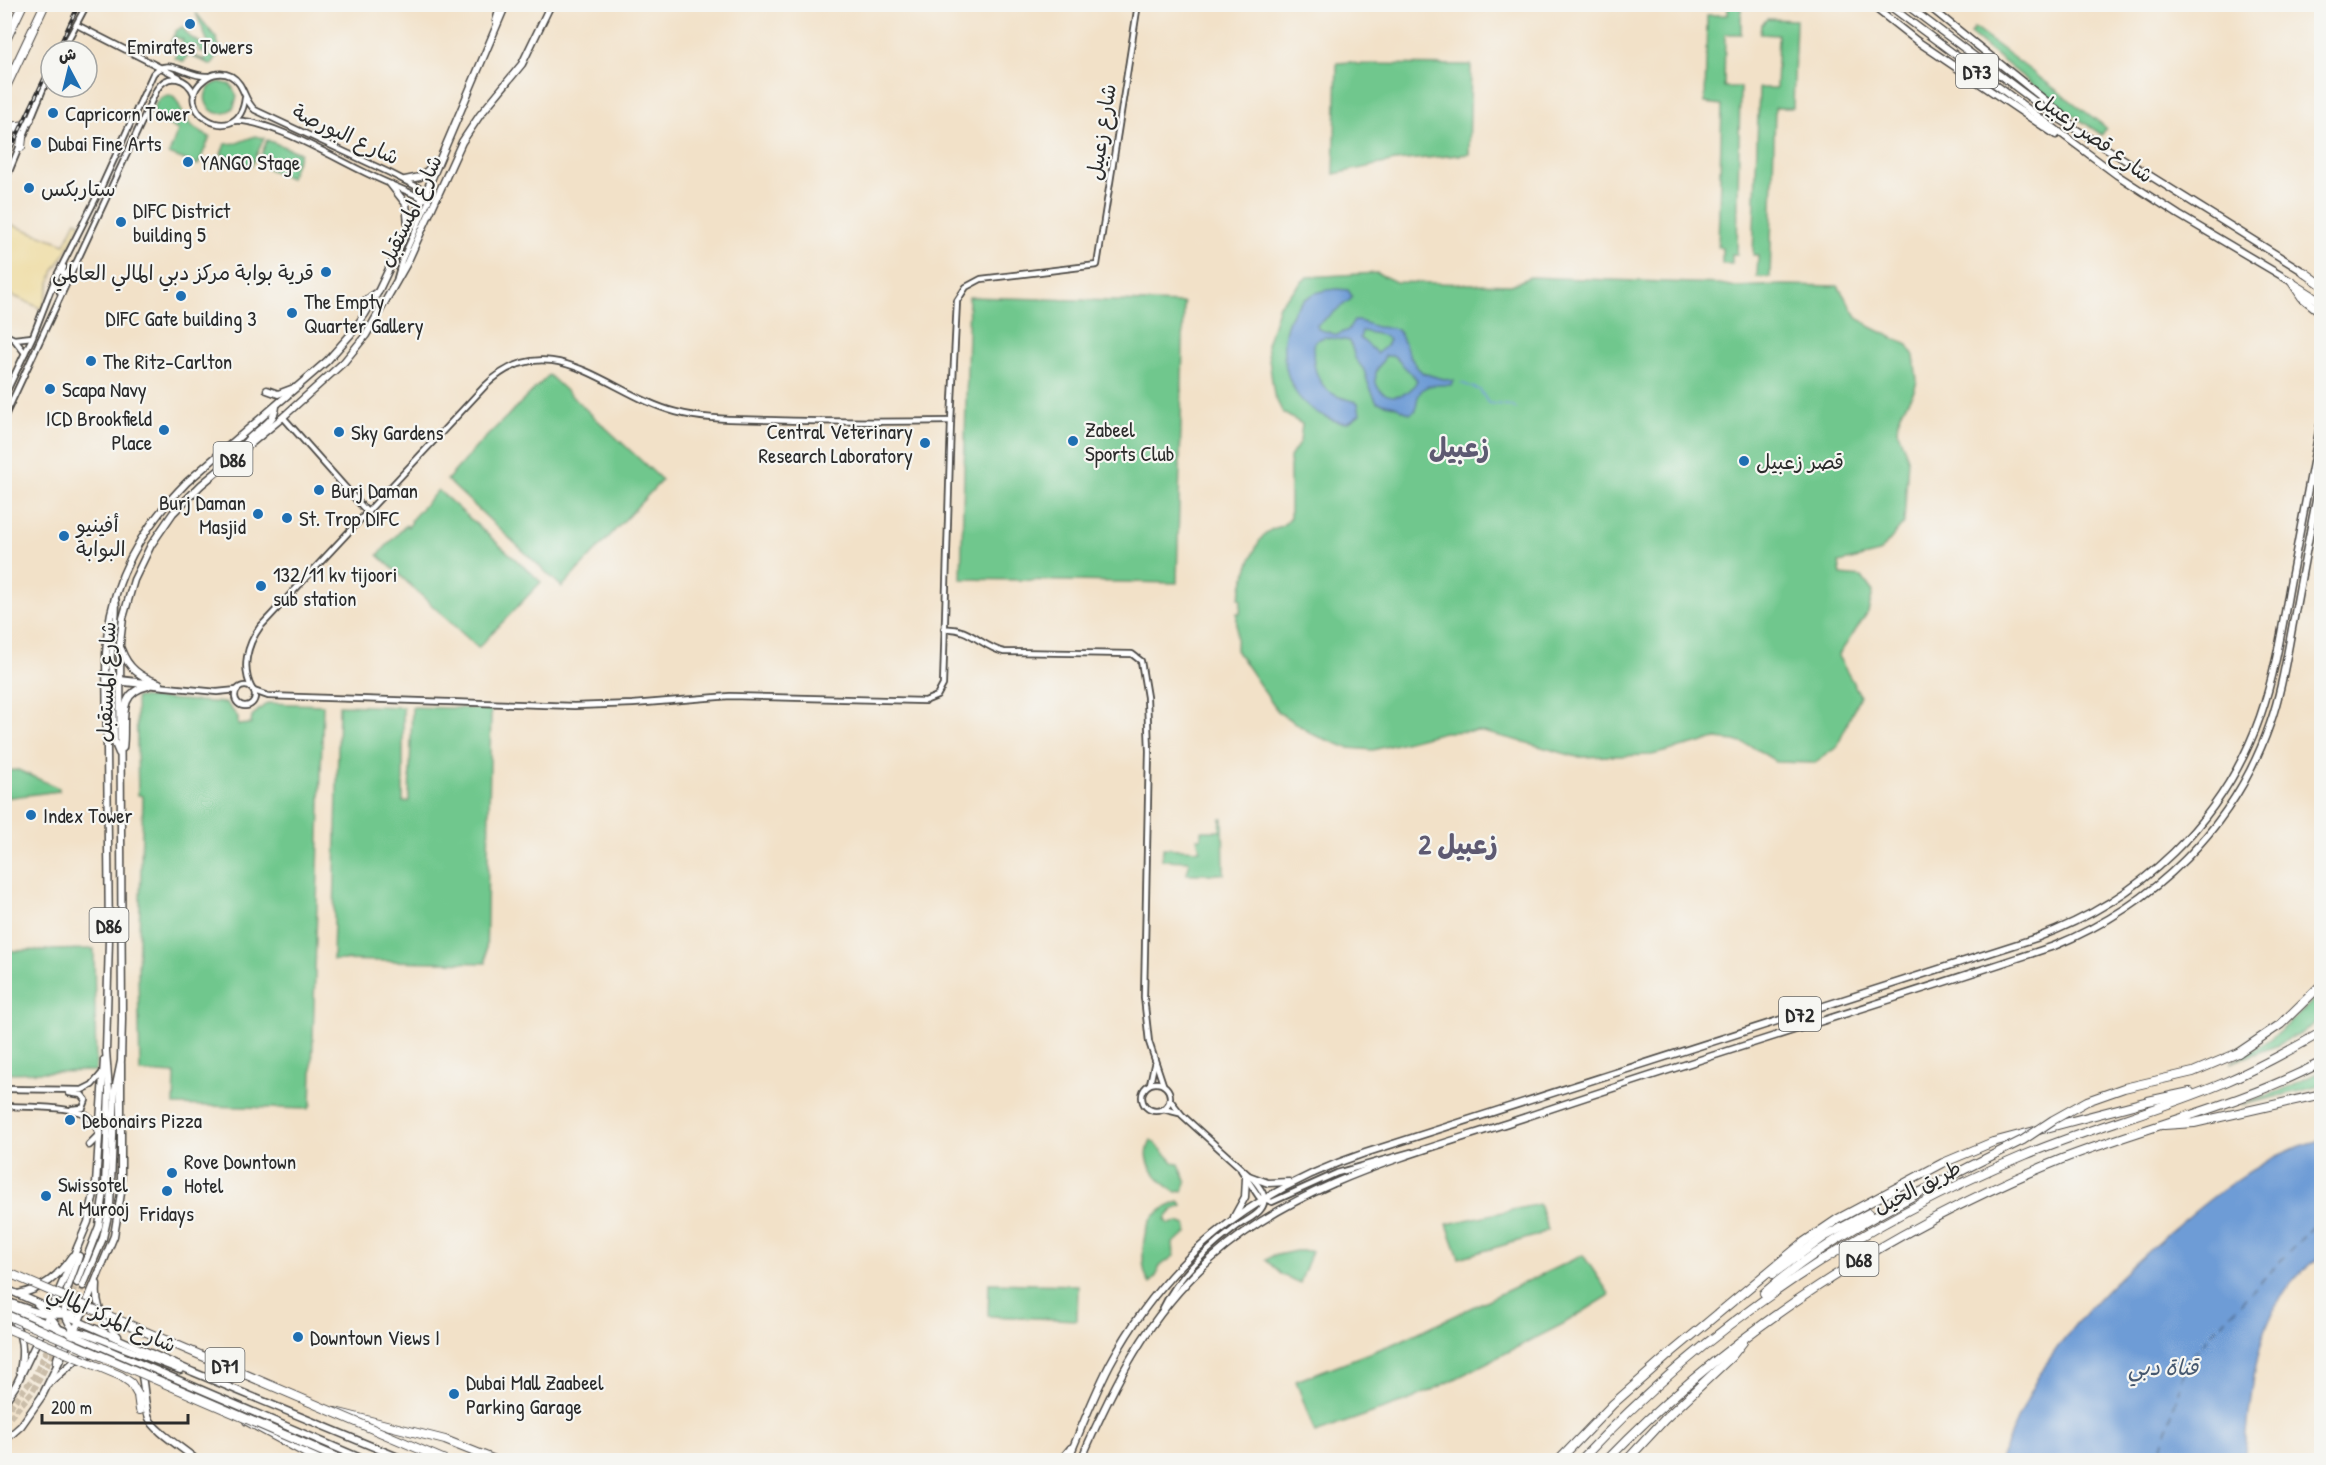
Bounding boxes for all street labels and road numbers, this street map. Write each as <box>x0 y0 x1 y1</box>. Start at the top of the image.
road number: D73 <box>1956 54 1998 88</box>
street label: شارع زعبيل <box>1079 82 1124 183</box>
street label: شارع قصر زعبيل <box>2030 85 2159 190</box>
street label: شارع البورصة <box>287 97 404 172</box>
street label: شارع المستقبل <box>371 150 450 272</box>
road number: D86 <box>214 442 252 476</box>
street label: شارع المستقبل <box>89 621 124 743</box>
road number: D86 <box>90 908 128 942</box>
road number: D72 <box>1779 997 1821 1031</box>
street label: طريق الخيل <box>1868 1153 1966 1221</box>
road number: D68 <box>1840 1242 1878 1276</box>
street label: شارع المركز المالي <box>41 1277 181 1364</box>
road number: D71 <box>206 1348 244 1382</box>

